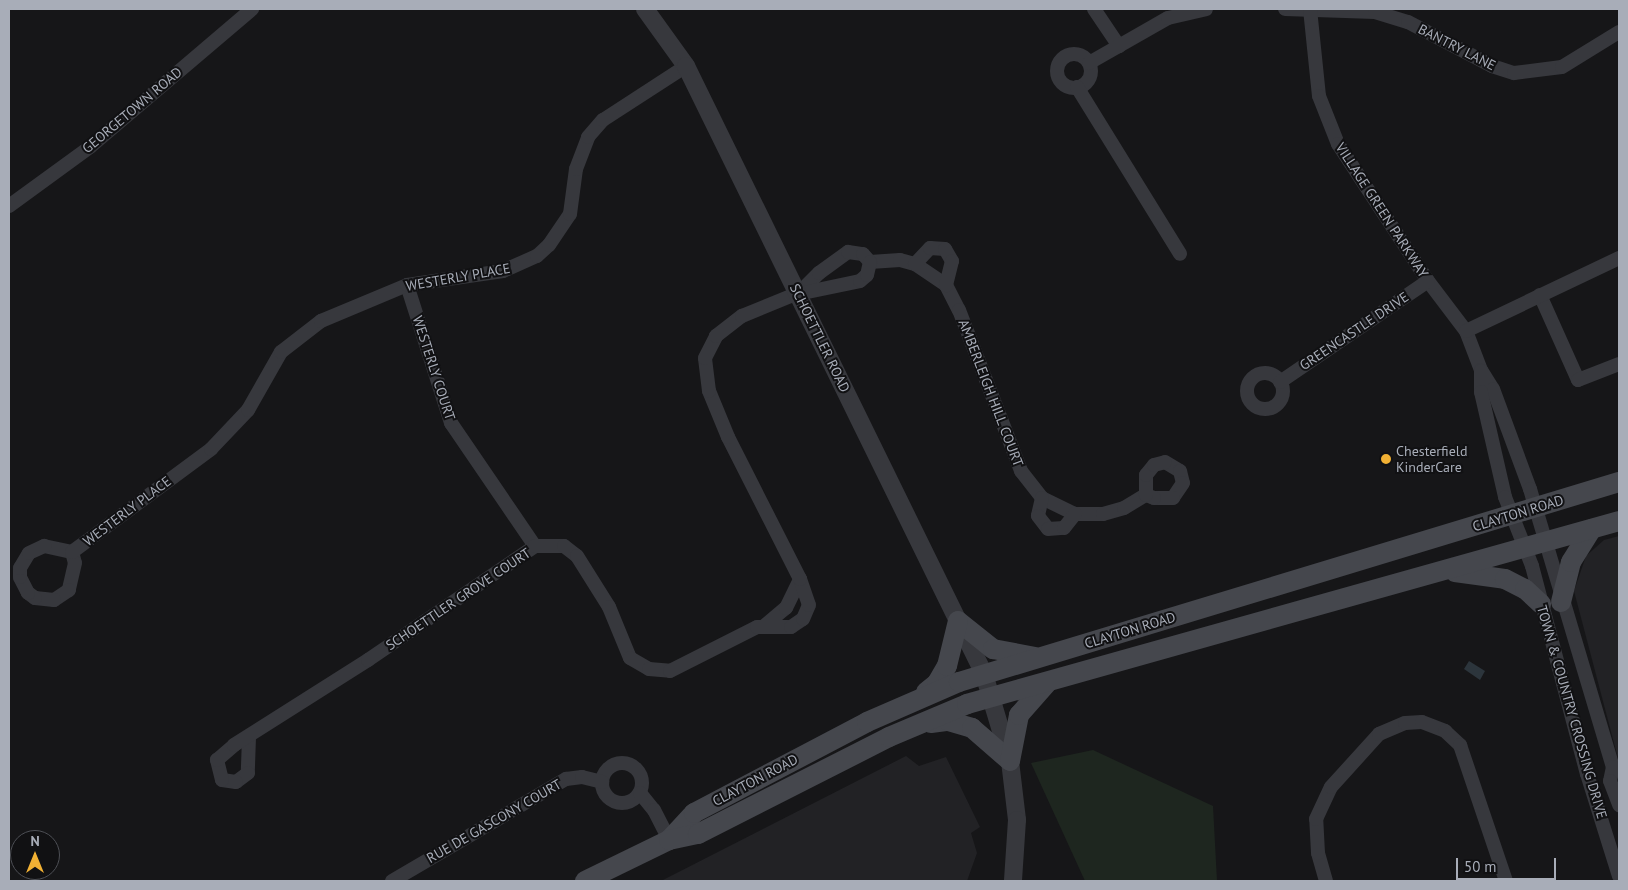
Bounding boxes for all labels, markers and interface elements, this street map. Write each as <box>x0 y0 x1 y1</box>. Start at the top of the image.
street label: BANTRY LANE <box>1415 20 1499 74</box>
street label: GEORGETOWN ROAD <box>79 63 185 157</box>
street label: VILLAGE GREEN PARKWAY <box>1332 139 1432 281</box>
street label: WESTERLY PLACE <box>404 260 512 294</box>
street label: SCHOETTLER ROAD <box>786 281 854 395</box>
street label: GREENCASTLE DRIVE <box>1296 288 1412 374</box>
street label: WESTERLY COURT <box>409 314 459 422</box>
street label: AMBERLEIGH HILL COURT <box>955 317 1027 469</box>
place label: Chesterfield KinderCare <box>1396 443 1467 476</box>
marker: Chesterfield KinderCare <box>1380 453 1392 465</box>
street label: WESTERLY PLACE <box>80 472 174 550</box>
street label: CLAYTON ROAD <box>1470 491 1566 535</box>
street label: SCHOETTLER GROVE COURT <box>382 544 534 654</box>
street label: TOWN & COUNTRY CROSSING DRIVE <box>1533 603 1611 821</box>
street label: CLAYTON ROAD <box>1082 608 1178 652</box>
street label: CLAYTON ROAD <box>709 750 801 810</box>
street label: RUE DE GASCONY COURT <box>424 775 564 867</box>
north arrow <box>10 830 60 880</box>
text: N <box>30 832 40 850</box>
scale bar <box>1458 848 1558 880</box>
text: 50 m <box>1464 857 1497 876</box>

